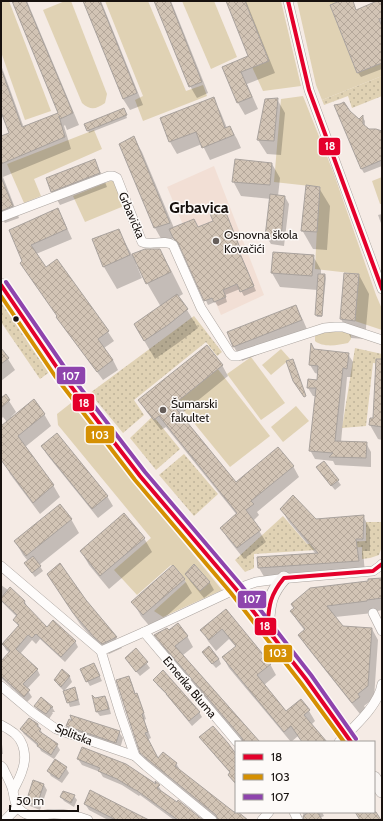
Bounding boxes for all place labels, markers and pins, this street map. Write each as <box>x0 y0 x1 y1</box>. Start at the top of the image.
place label: Osnovna škola Kovačići <box>224 227 298 256</box>
marker: Osnovna škola Kovačići <box>211 236 221 246</box>
unlabelled marker <box>11 314 21 324</box>
place label: Šumarski fakultet <box>171 396 217 425</box>
marker: Šumarski fakultet <box>158 405 168 415</box>

